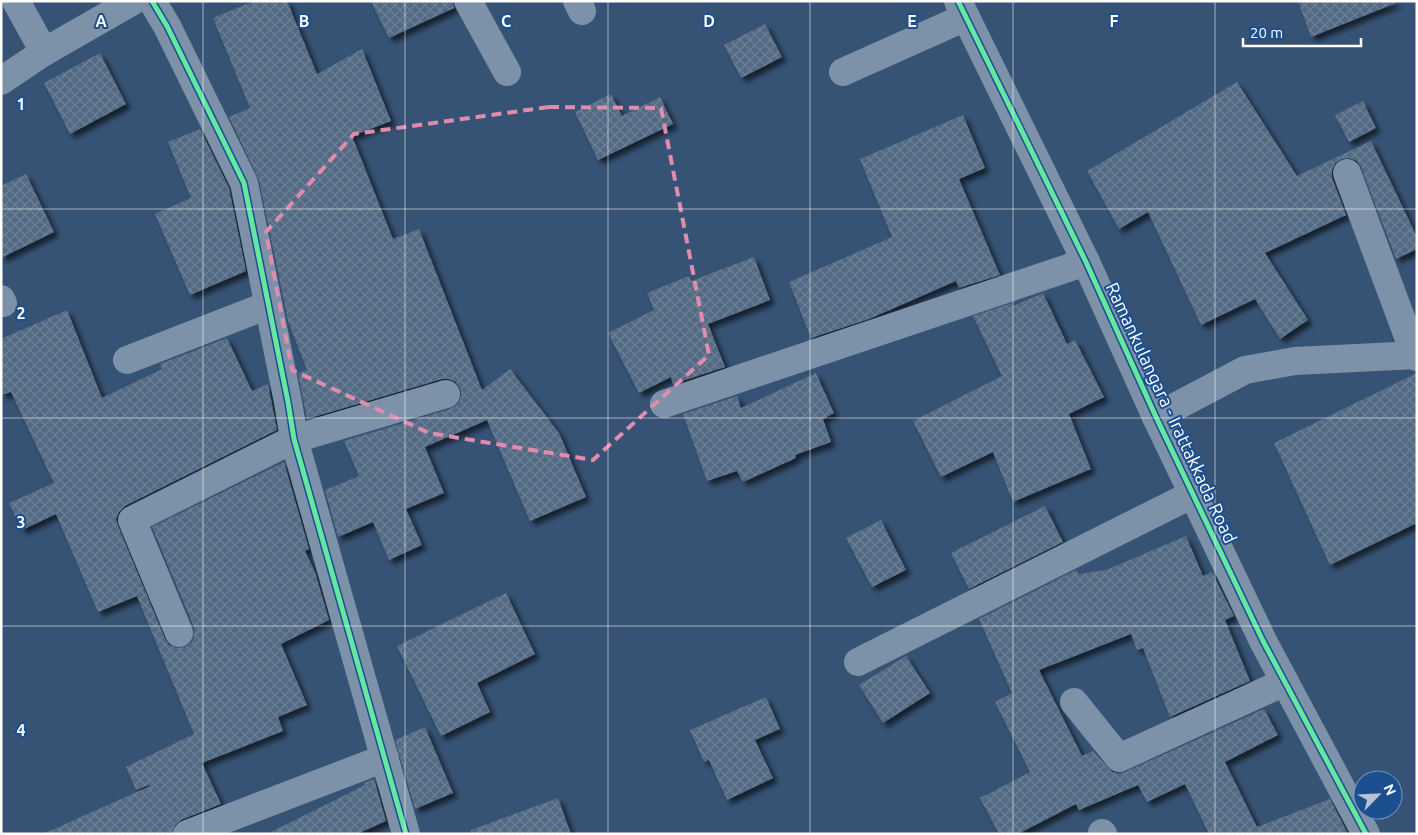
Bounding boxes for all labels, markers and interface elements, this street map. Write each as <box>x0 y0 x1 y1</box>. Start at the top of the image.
text: A <box>95 12 107 30</box>
text: B <box>299 12 309 30</box>
text: C <box>501 12 511 30</box>
text: D <box>703 12 715 30</box>
text: E <box>907 12 917 30</box>
text: F <box>1110 12 1119 30</box>
scale bar <box>1243 15 1360 47</box>
text: 20 m <box>1250 24 1283 41</box>
text: 1 <box>16 95 26 113</box>
street label: Ramankulangara - Irattakkada Road <box>1103 279 1241 546</box>
text: 2 <box>16 304 26 322</box>
text: 3 <box>16 513 26 531</box>
text: 4 <box>16 721 26 739</box>
north arrow <box>1353 770 1403 820</box>
text: N <box>1380 782 1399 798</box>

